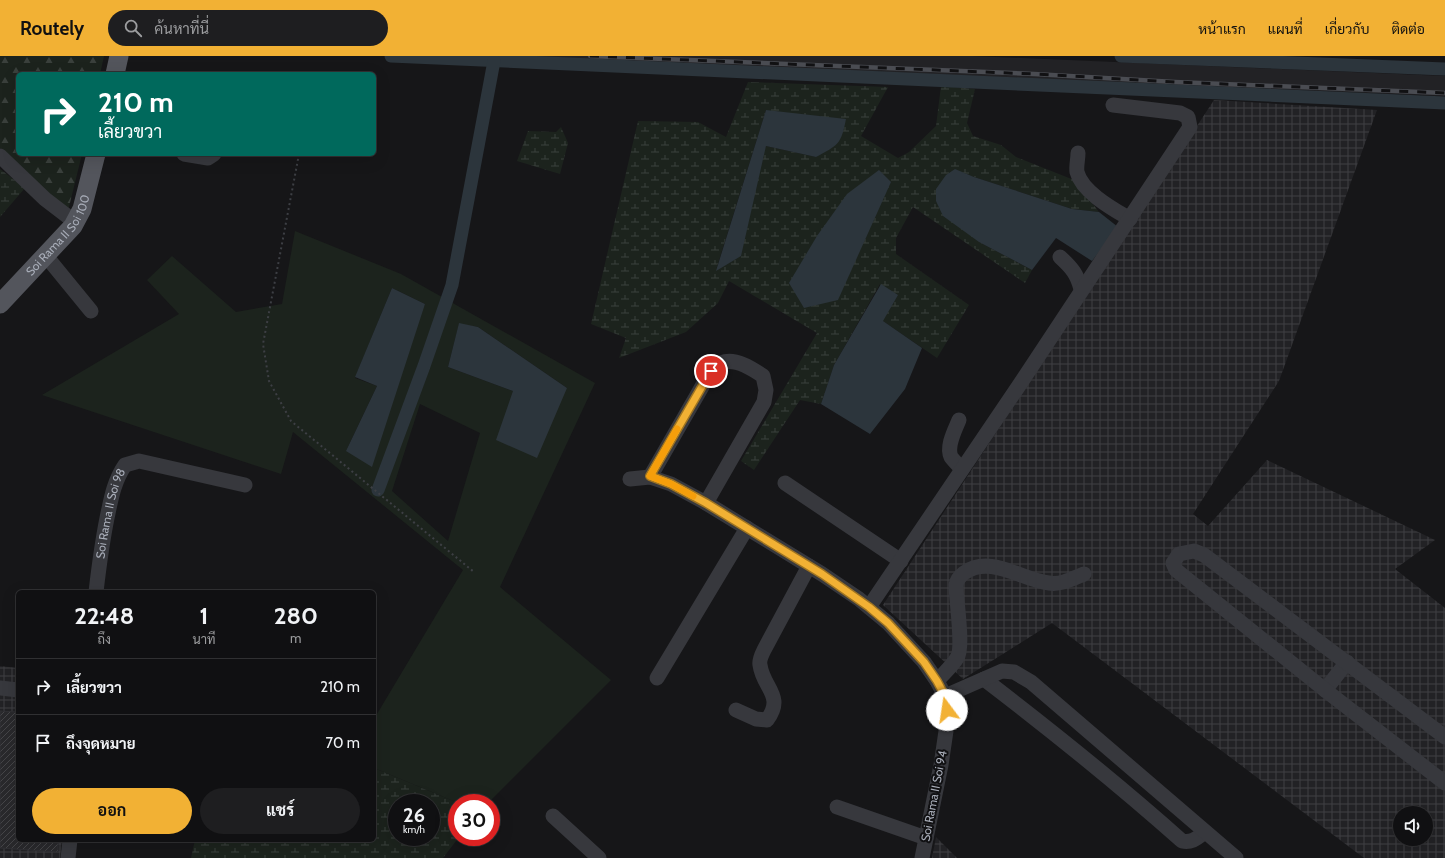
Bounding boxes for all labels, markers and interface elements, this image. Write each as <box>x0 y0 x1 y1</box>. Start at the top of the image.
search box <box>108 10 388 46</box>
text: Routely <box>20 17 84 40</box>
icon: search <box>122 17 144 39</box>
text: ค้นหาที่นี่ <box>154 20 209 38</box>
text: หน้าแรก <box>1198 20 1246 38</box>
text: แผนที่ <box>1268 20 1303 38</box>
text: เกี่ยวกับ <box>1325 20 1369 38</box>
text: ติดต่อ <box>1391 20 1425 38</box>
text: 210 m <box>98 85 174 119</box>
icon: right <box>32 88 84 140</box>
text: เลี้ยวขวา <box>98 121 162 143</box>
street label: Soi Rama II Soi 100 <box>22 193 92 279</box>
pin <box>694 354 728 388</box>
icon: arrive <box>700 360 722 382</box>
street label: Soi Rama II Soi 98 <box>92 465 128 560</box>
text: 22:48 <box>74 601 134 630</box>
text: 1 <box>200 601 208 630</box>
text: 280 <box>274 601 318 630</box>
text: m <box>290 630 301 646</box>
text: ถึง <box>97 631 111 647</box>
text: นาที <box>192 631 216 647</box>
icon: right <box>32 676 54 698</box>
text: 210 m <box>320 678 360 696</box>
text: เลี้ยวขวา <box>66 679 122 697</box>
position arrow <box>926 689 968 731</box>
icon: arrive <box>32 732 54 754</box>
text: 70 m <box>326 734 360 752</box>
text: ถึงจุดหมาย <box>66 735 136 753</box>
street label: Soi Rama II Soi 94 <box>917 749 950 843</box>
button: ออก <box>32 788 192 834</box>
button: แชร์ <box>200 788 360 834</box>
speed limit sign: 30 <box>448 794 500 846</box>
text: 26 <box>403 803 425 827</box>
map controls <box>1393 806 1433 846</box>
button: sound <box>1393 806 1433 846</box>
text: km/h <box>403 823 425 836</box>

